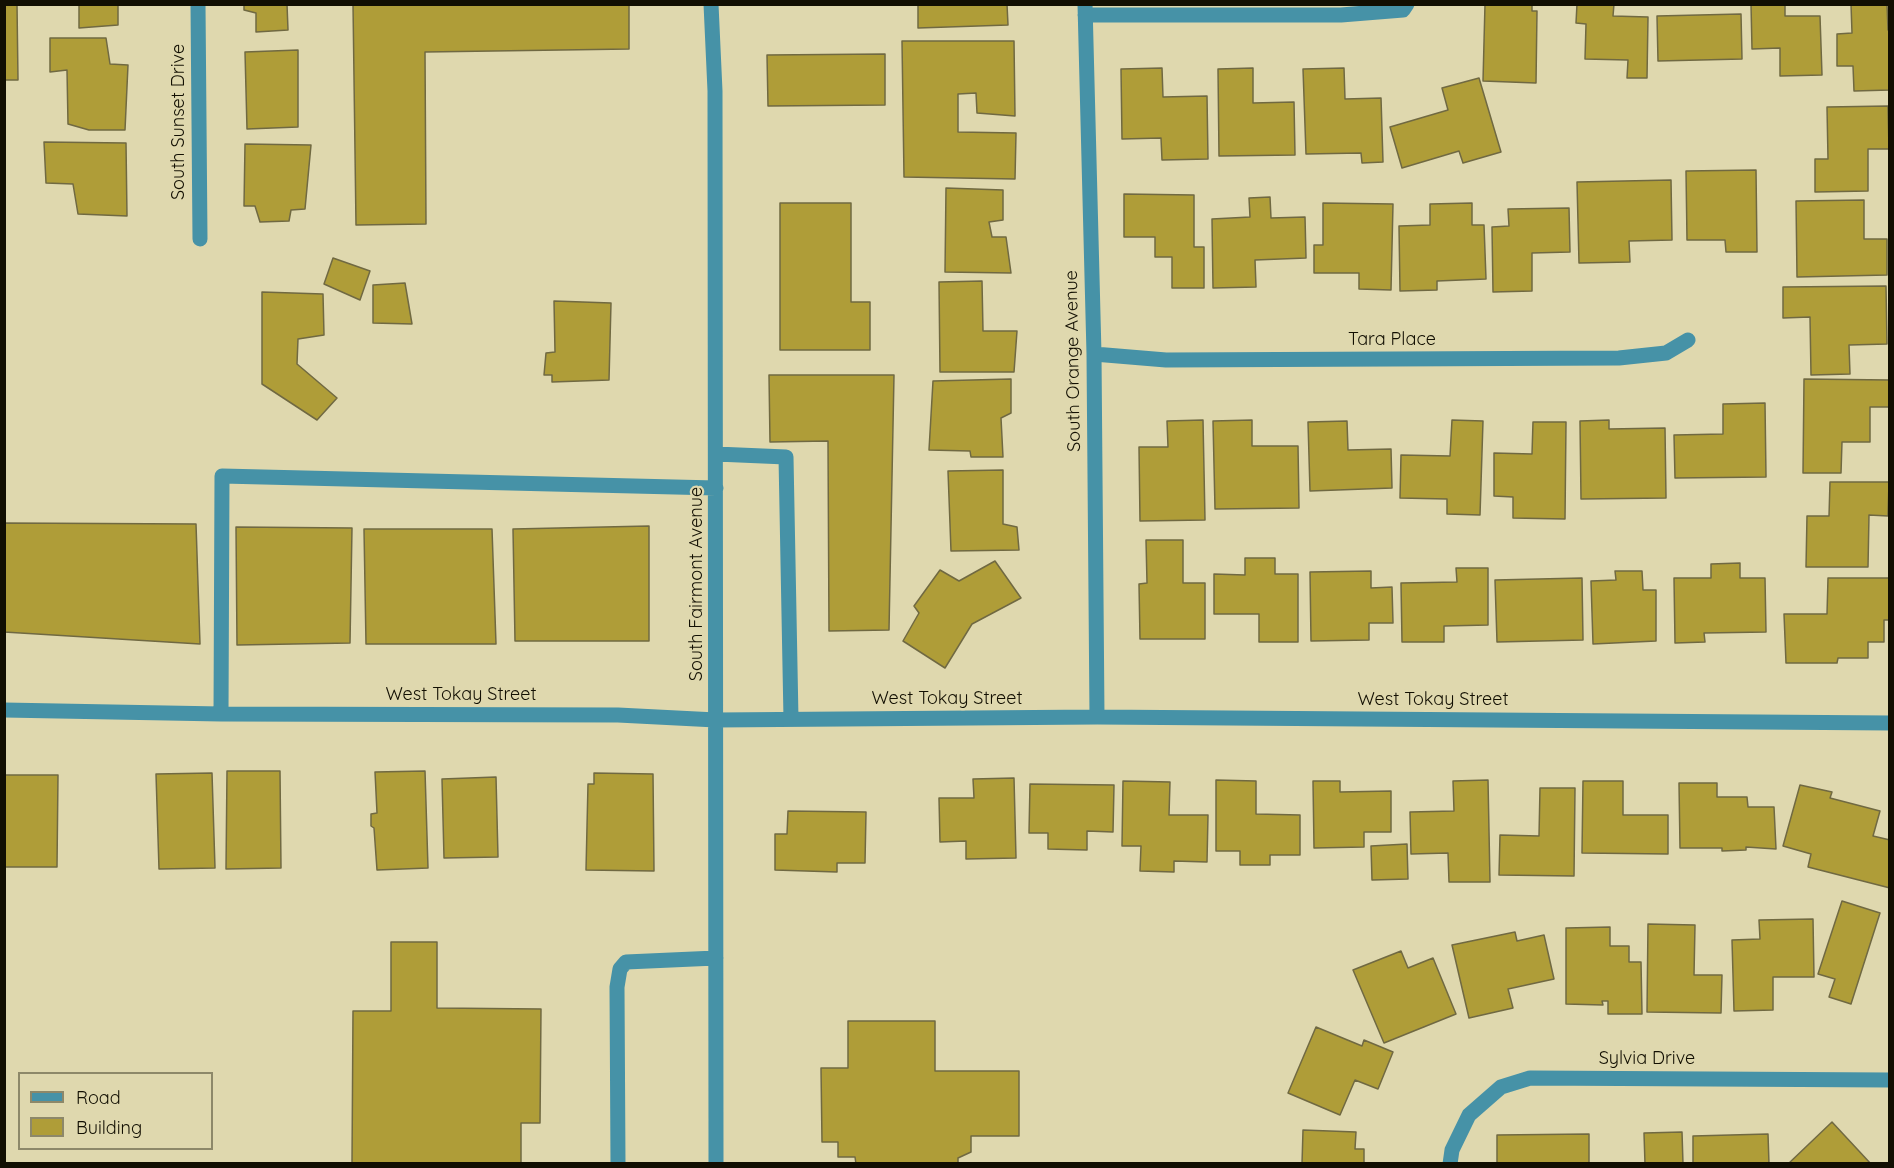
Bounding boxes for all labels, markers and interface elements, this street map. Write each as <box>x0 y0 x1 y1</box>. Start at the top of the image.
street label: South Sunset Drive <box>168 44 190 200</box>
street label: South Orange Avenue <box>1061 270 1085 452</box>
street label: Tara Place <box>1348 329 1436 351</box>
street label: South Fairmont Avenue <box>686 487 708 681</box>
street label: West Tokay Street <box>385 684 537 706</box>
street label: West Tokay Street <box>871 688 1023 710</box>
street label: West Tokay Street <box>1357 689 1509 711</box>
street label: Sylvia Drive <box>1599 1048 1695 1070</box>
legend <box>18 1072 213 1150</box>
text: Road <box>76 1086 121 1109</box>
text: Building <box>76 1116 142 1139</box>

